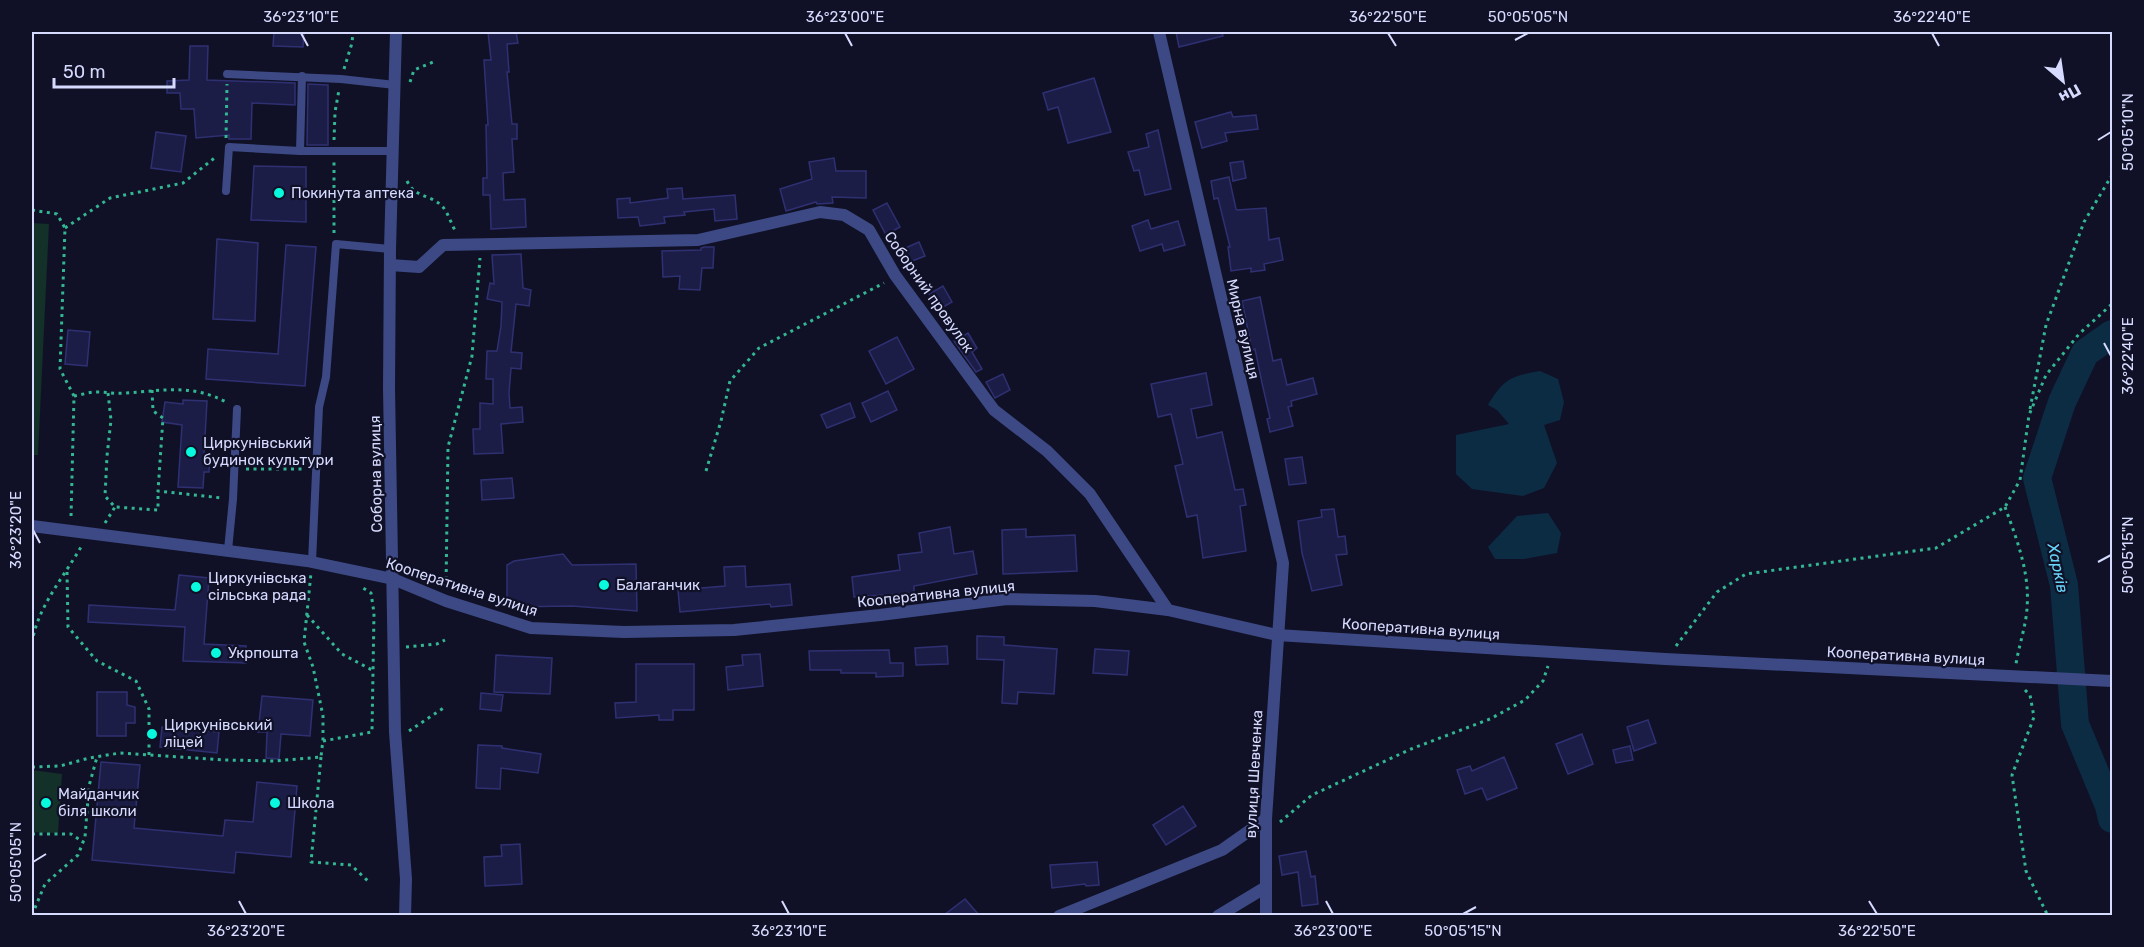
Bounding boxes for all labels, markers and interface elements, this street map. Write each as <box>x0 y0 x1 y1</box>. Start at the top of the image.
text: 36°23'10"E <box>263 8 339 26</box>
text: 36°23'00"E <box>806 8 884 26</box>
text: 36°22'50"E <box>1349 8 1427 26</box>
text: 50°05'05"N <box>1488 8 1568 26</box>
text: 36°22'40"E <box>1893 8 1971 26</box>
scale bar <box>54 51 174 89</box>
north arrow <box>2033 51 2093 111</box>
text: 50 m <box>63 61 106 83</box>
text: Пн <box>2056 80 2084 107</box>
text: 50°05'10"N <box>2119 93 2137 171</box>
place label: Покинута аптека <box>291 184 414 202</box>
marker: Покинута аптека <box>272 186 286 200</box>
street label: Соборний провулок <box>880 228 978 356</box>
street label: Мирна вулиця <box>1223 277 1263 381</box>
text: 36°22'40"E <box>2119 317 2137 395</box>
street label: Соборна вулиця <box>366 415 386 533</box>
place label: Циркунівський будинок культури <box>203 434 334 469</box>
marker: Циркунівський будинок культури <box>184 445 198 459</box>
text: 36°23'20"E <box>7 491 25 569</box>
text: 50°05'15"N <box>2119 516 2137 594</box>
water label: Харків <box>2043 540 2073 595</box>
street label: Кооперативна вулиця <box>384 554 540 620</box>
place label: Циркунівська сільська рада <box>208 569 307 604</box>
place label: Балаганчик <box>616 576 700 594</box>
street label: Кооперативна вулиця <box>856 577 1016 611</box>
marker: Балаганчик <box>597 578 611 592</box>
marker: Циркунівська сільська рада <box>189 580 203 594</box>
street label: Кооперативна вулиця <box>1341 614 1501 644</box>
street label: Кооперативна вулиця <box>1826 643 1986 669</box>
place label: Укрпошта <box>228 644 298 662</box>
marker: Укрпошта <box>209 646 223 660</box>
street label: вулиця Шевченка <box>1242 709 1266 839</box>
place label: Циркунівський ліцей <box>164 716 273 751</box>
marker: Циркунівський ліцей <box>145 727 159 741</box>
place label: Майданчик біля школи <box>58 785 139 820</box>
place label: Школа <box>287 794 335 812</box>
marker: Майданчик біля школи <box>39 796 53 810</box>
marker: Школа <box>268 796 282 810</box>
text: 50°05'05"N <box>7 822 25 902</box>
text: 36°23'20"E <box>207 922 285 940</box>
text: 36°23'10"E <box>751 922 827 940</box>
text: 36°23'00"E <box>1294 922 1372 940</box>
text: 50°05'15"N <box>1424 922 1502 940</box>
text: 36°22'50"E <box>1838 922 1916 940</box>

